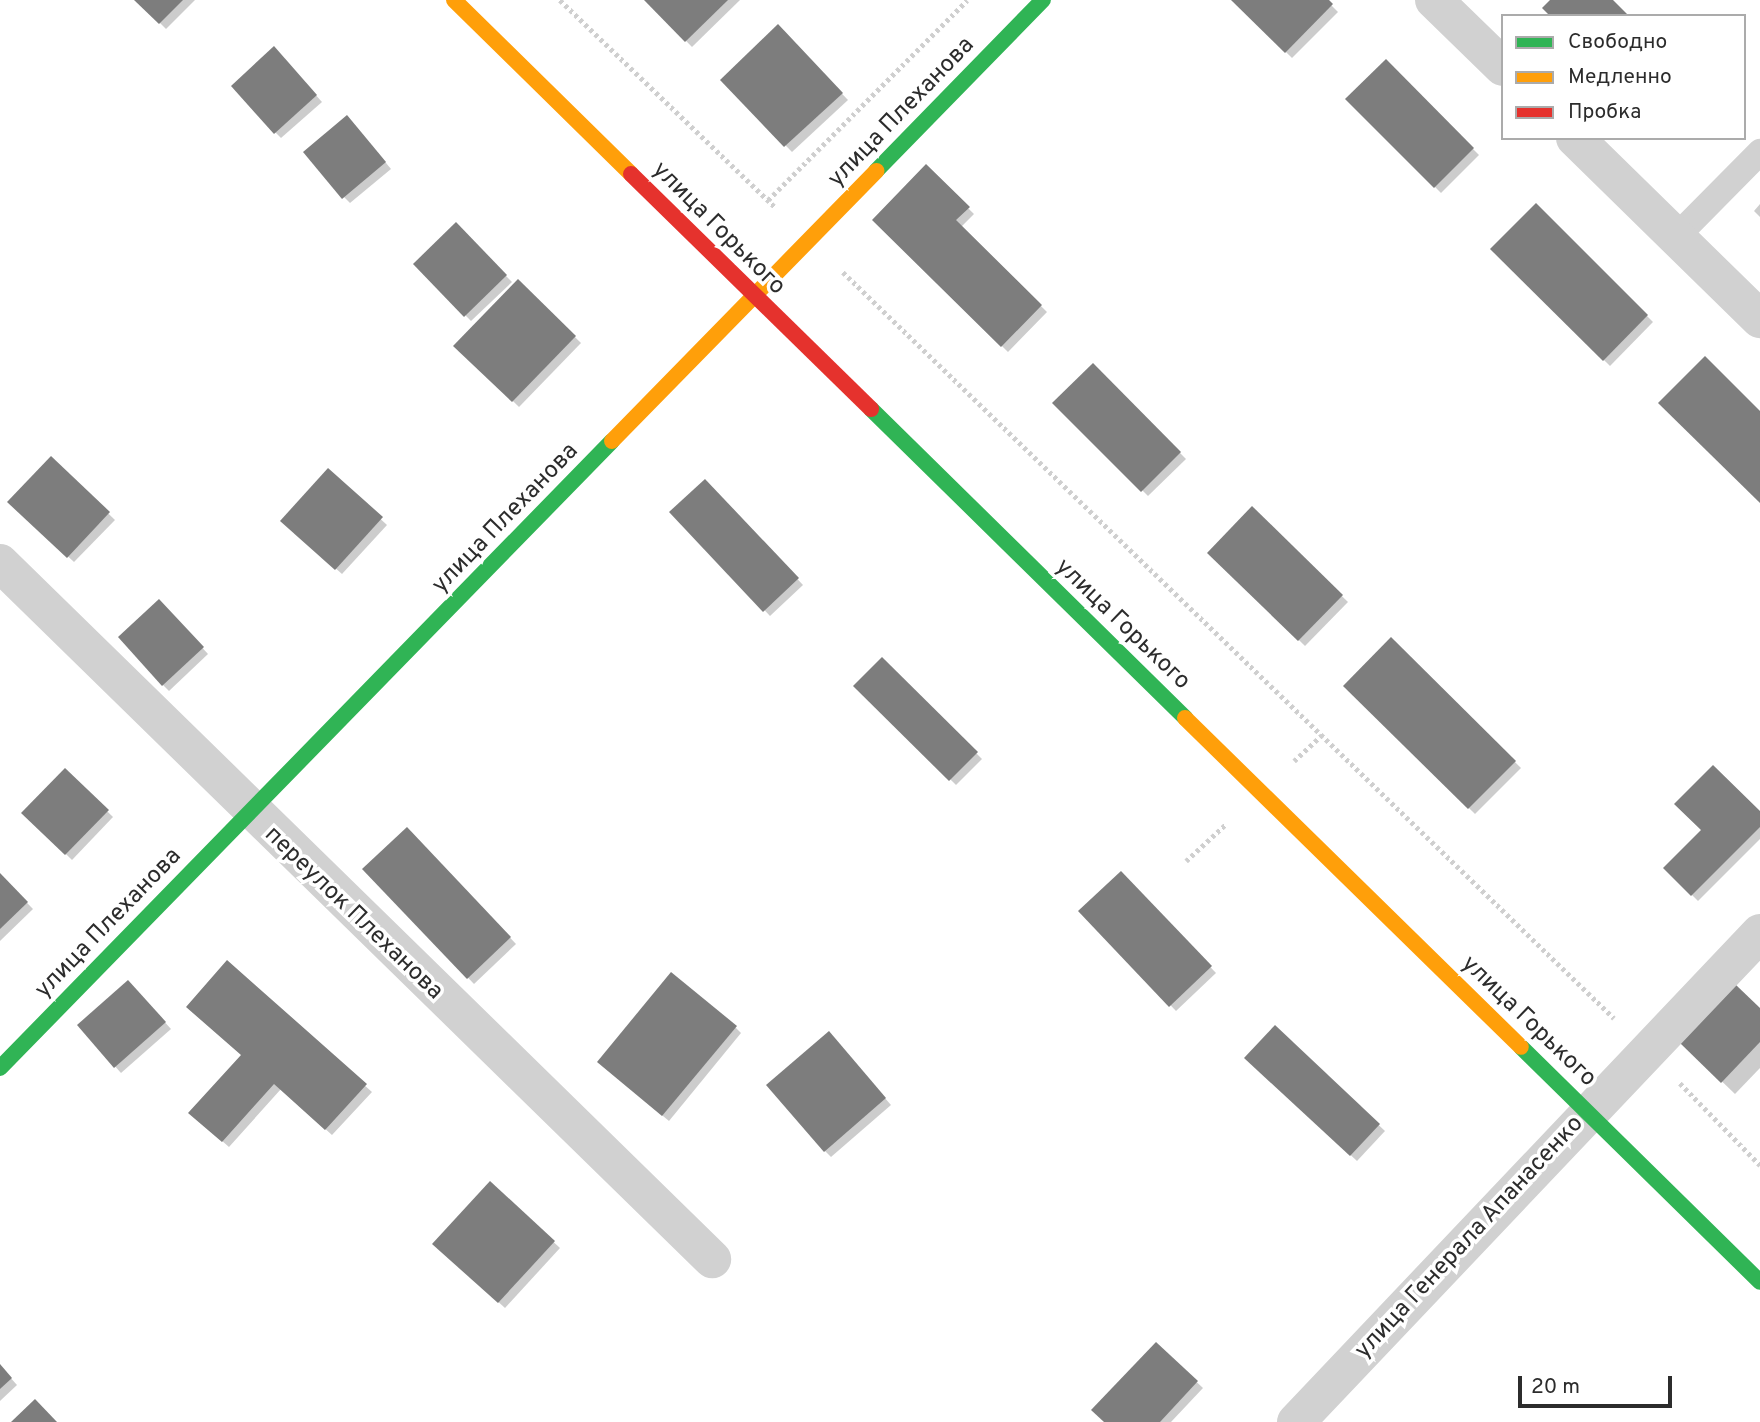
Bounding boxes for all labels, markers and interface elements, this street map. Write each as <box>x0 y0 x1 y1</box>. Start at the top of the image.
legend <box>1501 14 1746 140</box>
text: Свободно <box>1568 29 1667 56</box>
street label: улица Плеханова <box>823 32 981 194</box>
text: Медленно <box>1568 64 1672 91</box>
text: Пробка <box>1568 99 1641 126</box>
street label: улица Горького <box>645 156 791 302</box>
street label: улица Плеханова <box>427 438 585 600</box>
street label: улица Горького <box>1048 553 1196 697</box>
street label: переулок Плеханова <box>258 821 448 1007</box>
street label: улица Плеханова <box>30 843 188 1005</box>
street label: улица Горького <box>1454 950 1602 1094</box>
street label: улица Генерала Апанасенко <box>1349 1110 1591 1366</box>
scale bar <box>1522 1362 1676 1406</box>
text: 20 m <box>1531 1374 1580 1401</box>

